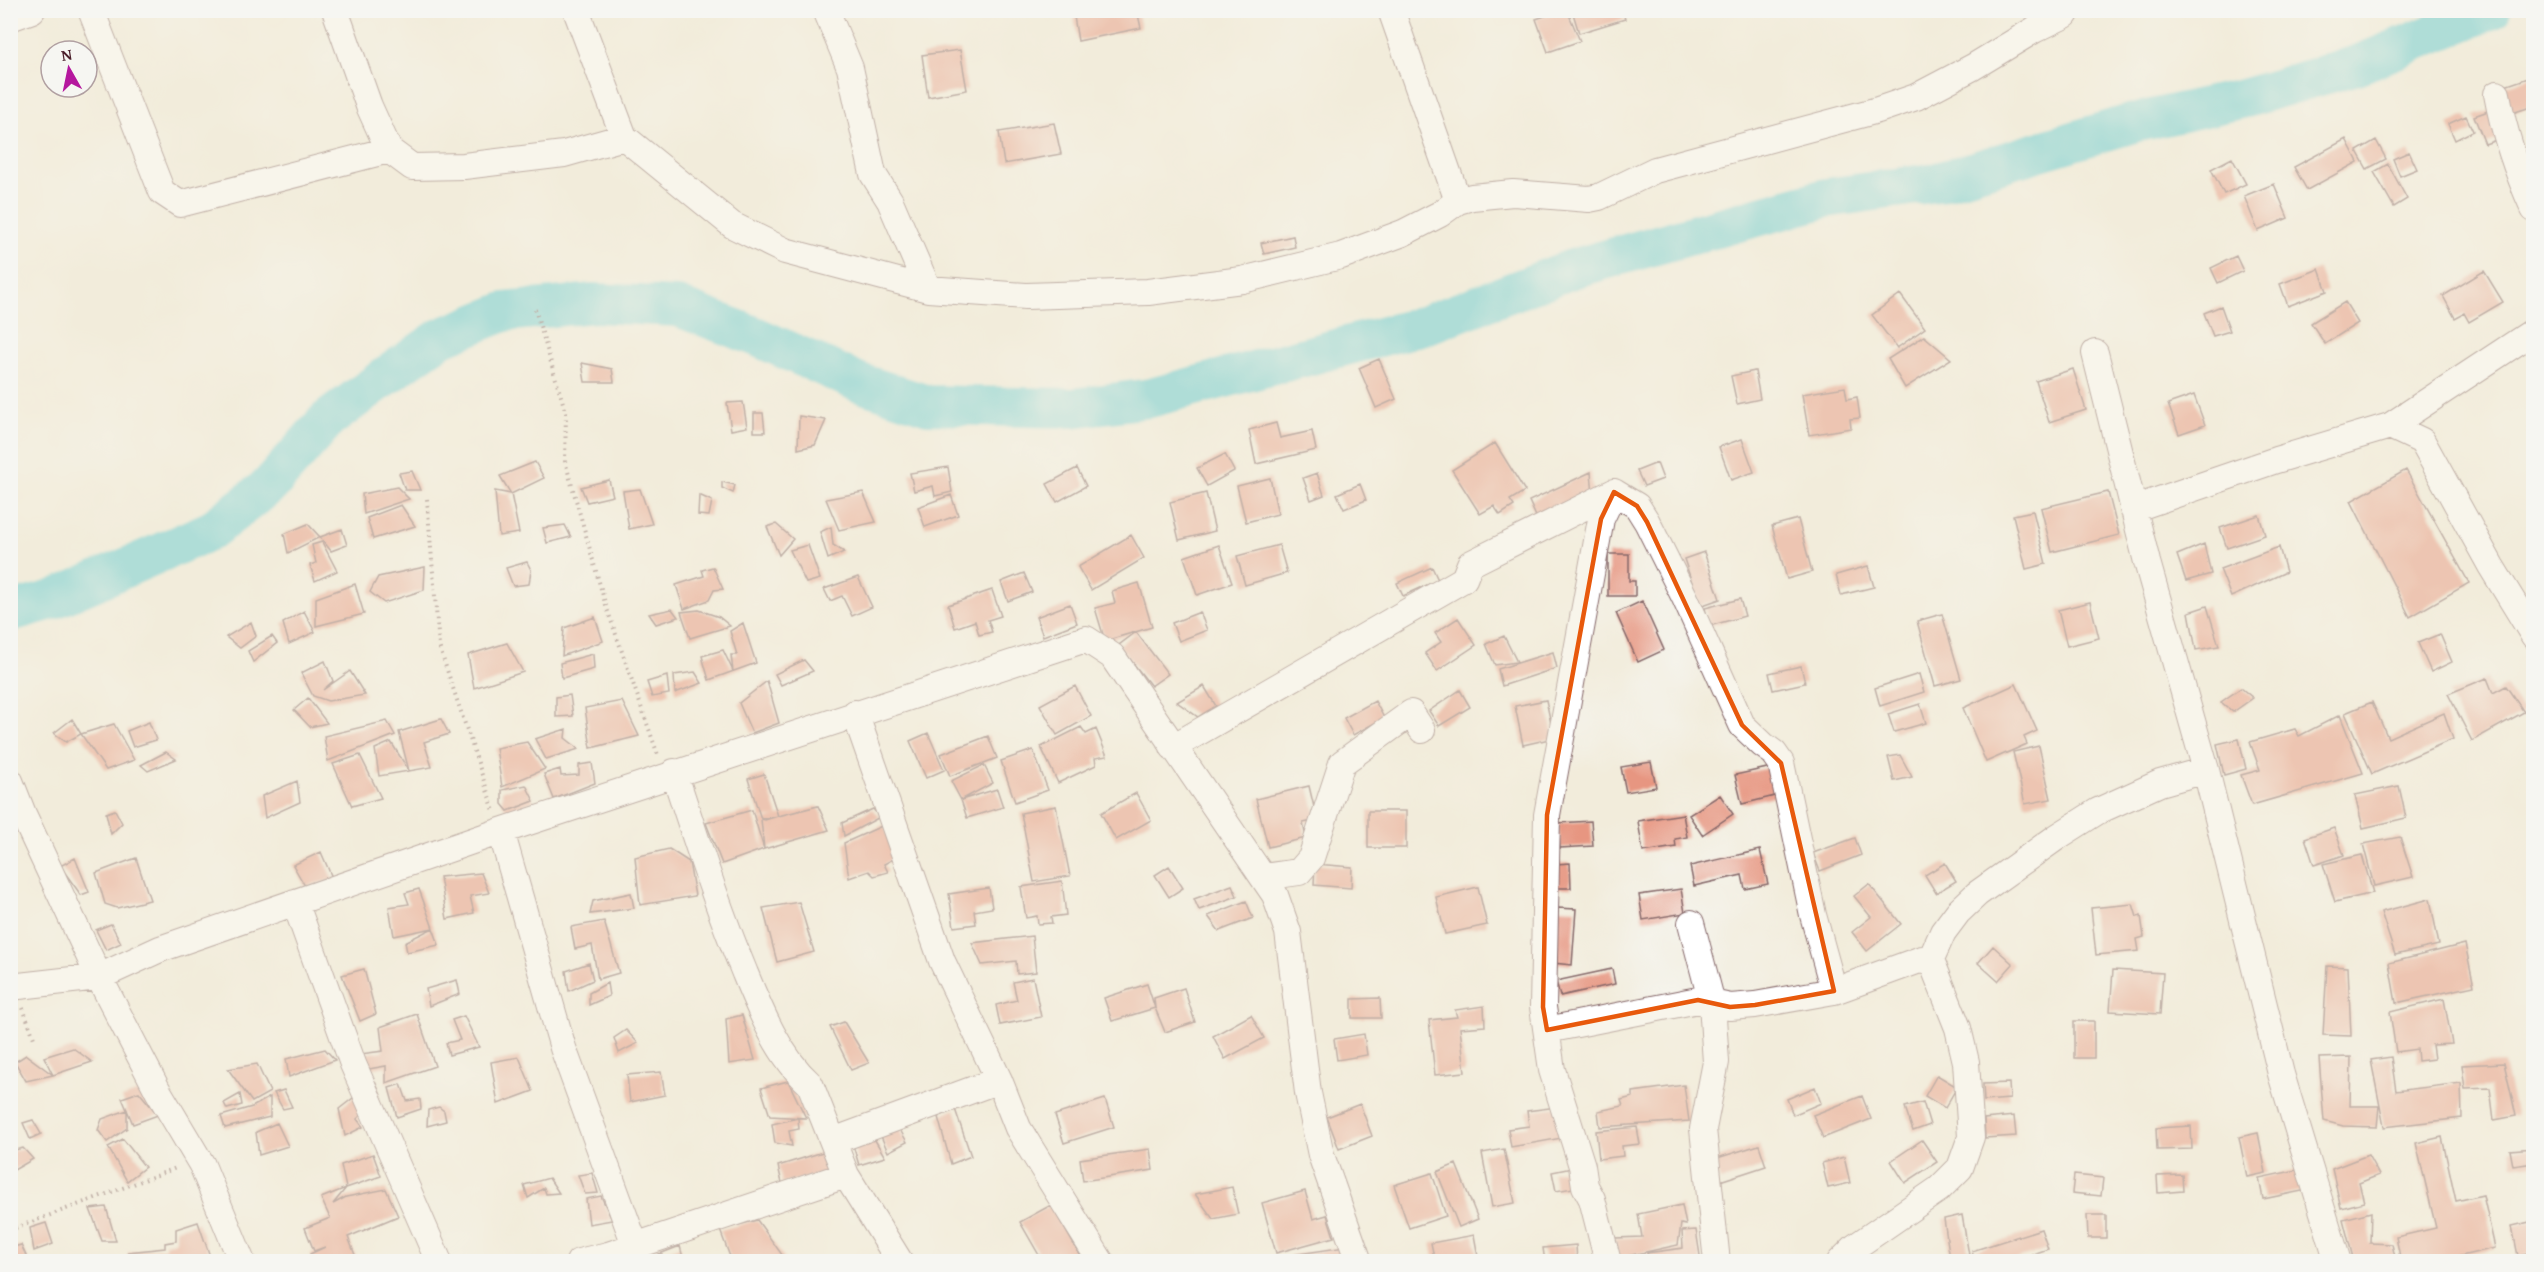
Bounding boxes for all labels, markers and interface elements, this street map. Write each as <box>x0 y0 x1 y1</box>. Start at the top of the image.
north arrow <box>39 39 99 99</box>
text: N <box>59 41 74 67</box>

